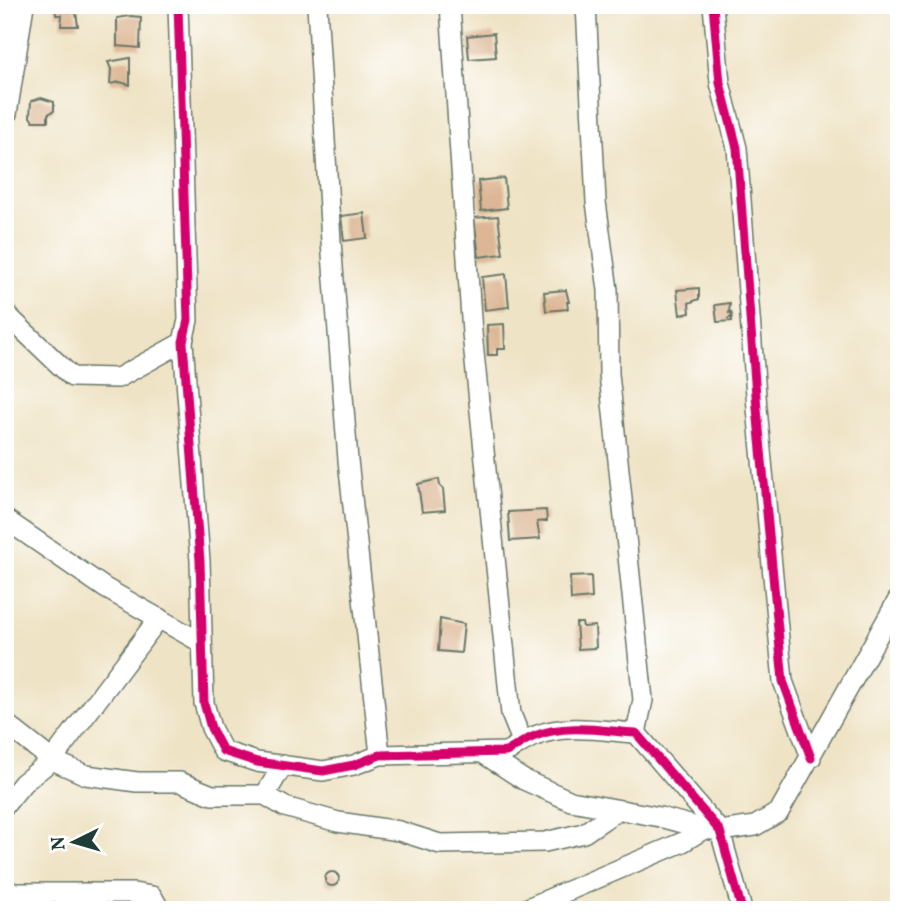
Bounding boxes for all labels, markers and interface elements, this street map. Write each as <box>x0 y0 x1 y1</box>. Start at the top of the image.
north arrow <box>38 806 108 876</box>
text: N <box>45 835 73 851</box>

